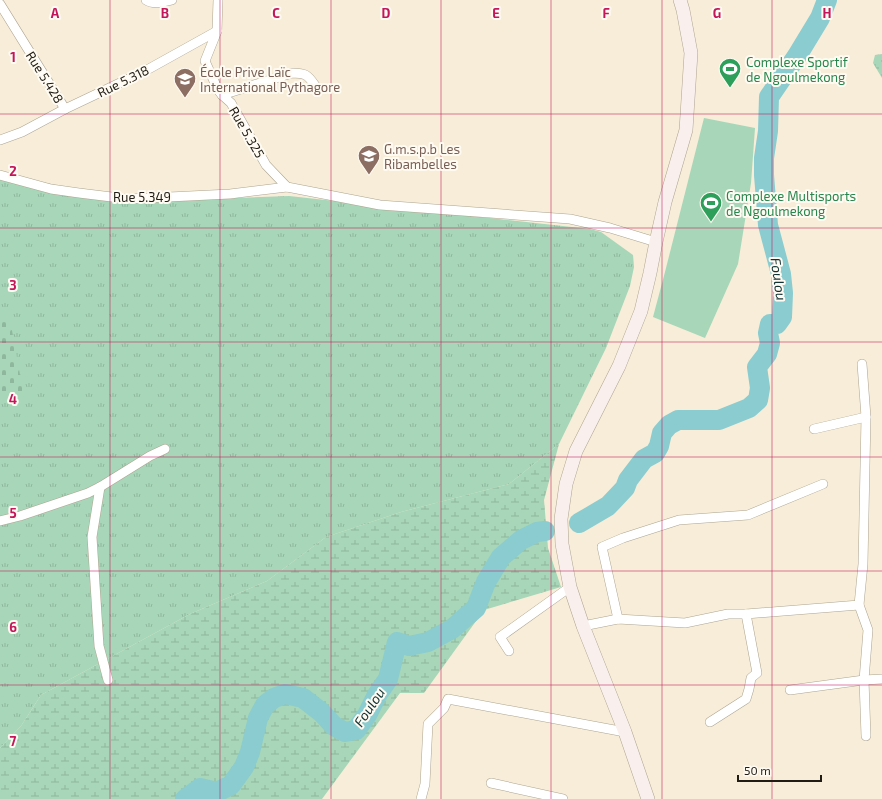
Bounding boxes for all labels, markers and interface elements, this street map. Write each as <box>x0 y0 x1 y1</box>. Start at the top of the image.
text: A <box>51 5 60 21</box>
text: B <box>161 5 169 21</box>
text: C <box>272 5 280 21</box>
text: D <box>382 5 391 21</box>
text: E <box>492 5 500 21</box>
text: F <box>602 5 610 21</box>
text: G <box>713 5 721 21</box>
text: H <box>823 5 832 21</box>
street label: Rue 5.428 <box>23 48 67 106</box>
text: 1 <box>10 49 16 65</box>
place label: Complexe Sportif de Ngoulmekong <box>746 54 849 85</box>
sports icon: Complexe Sportif de Ngoulmekong <box>717 56 743 89</box>
street label: Rue 5.318 <box>95 62 151 100</box>
place label: École Prive Laïc International Pythagore <box>200 63 340 95</box>
school or university icon: École Prive Laïc International Pythagore <box>172 66 198 99</box>
street label: Rue 5.325 <box>226 103 268 161</box>
place label: G.m.s.p.b Les Ribambelles <box>384 141 460 172</box>
school or university icon: G.m.s.p.b Les Ribambelles <box>356 143 382 176</box>
text: 2 <box>9 163 17 179</box>
place label: Complexe Multisports de Ngoulmekong <box>726 188 856 219</box>
street label: Rue 5.349 <box>113 189 171 205</box>
sports icon: Complexe Multisports de Ngoulmekong <box>698 190 724 223</box>
water label: Foulou <box>768 256 790 302</box>
text: 3 <box>9 277 17 293</box>
text: 4 <box>9 391 17 407</box>
text: 5 <box>9 505 17 521</box>
text: 6 <box>9 619 17 635</box>
water label: Foulou <box>350 684 388 730</box>
text: 7 <box>10 733 17 749</box>
scale bar <box>738 757 821 783</box>
text: 50 m <box>744 763 771 777</box>

